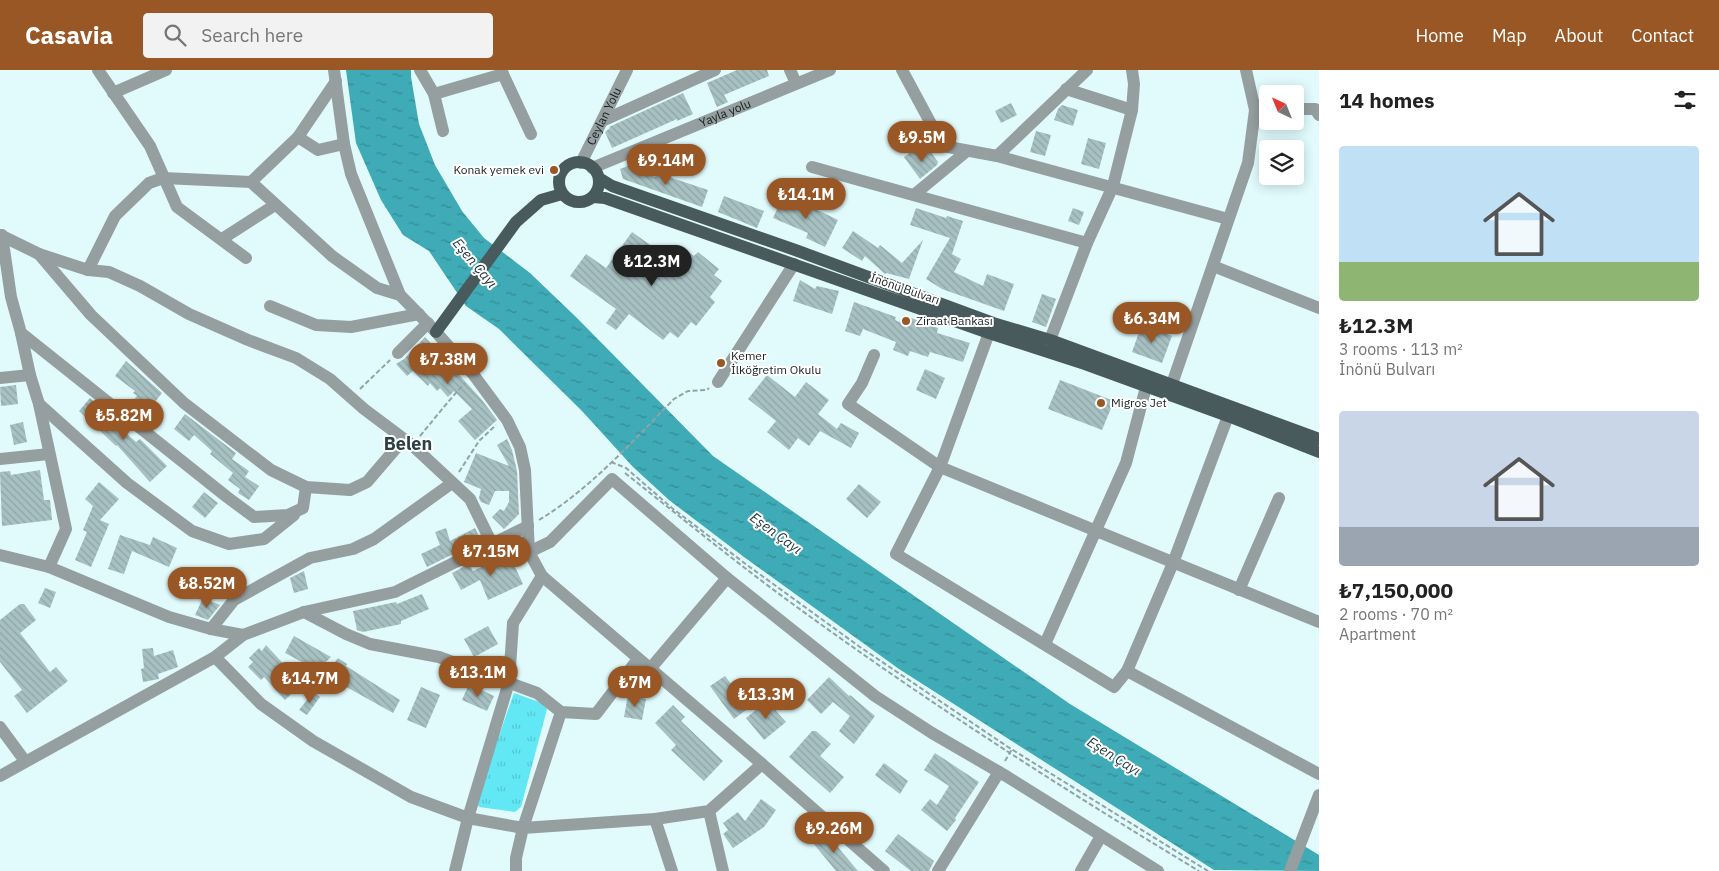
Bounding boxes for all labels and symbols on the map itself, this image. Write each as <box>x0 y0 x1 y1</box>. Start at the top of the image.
street label: Ceylan Yolu <box>583 85 624 148</box>
north arrow <box>1259 85 1304 130</box>
street label: Yayla yolu <box>697 95 753 130</box>
pin: ₺9.5M <box>887 121 957 163</box>
pin: ₺9.14M <box>625 144 707 186</box>
place label: Konak yemek evi <box>453 162 544 177</box>
marker: Konak yemek evi <box>548 164 560 176</box>
pin: ₺14.1M <box>765 178 847 220</box>
water label: Eşen Çayı <box>449 234 501 292</box>
pin: ₺12.3M <box>611 244 693 287</box>
street label: İnönü Bulvarı <box>869 270 942 307</box>
pin: ₺6.34M <box>1111 302 1193 344</box>
place label: Ziraat Bankası <box>916 313 993 328</box>
marker: Ziraat Bankası <box>900 315 912 327</box>
pin: ₺7.38M <box>407 342 489 385</box>
place label: Kemer İlköğretim Okulu <box>731 348 821 377</box>
marker: Kemer İlköğretim Okulu <box>715 357 727 369</box>
place label: Migros Jet <box>1111 395 1167 410</box>
marker: Migros Jet <box>1095 397 1107 409</box>
pin: ₺5.82M <box>83 398 165 441</box>
district label: Belen <box>384 432 432 455</box>
water label: Eşen Çayı <box>747 508 806 558</box>
pin: ₺7.15M <box>450 534 532 577</box>
pin: ₺8.52M <box>166 566 248 609</box>
pin: ₺13.1M <box>437 656 519 698</box>
pin: ₺14.7M <box>269 662 351 704</box>
pin: ₺7M <box>611 666 659 708</box>
pin: ₺13.3M <box>725 678 807 720</box>
water label: Eşen Çayı <box>1084 733 1144 780</box>
pin: ₺9.26M <box>793 812 875 854</box>

